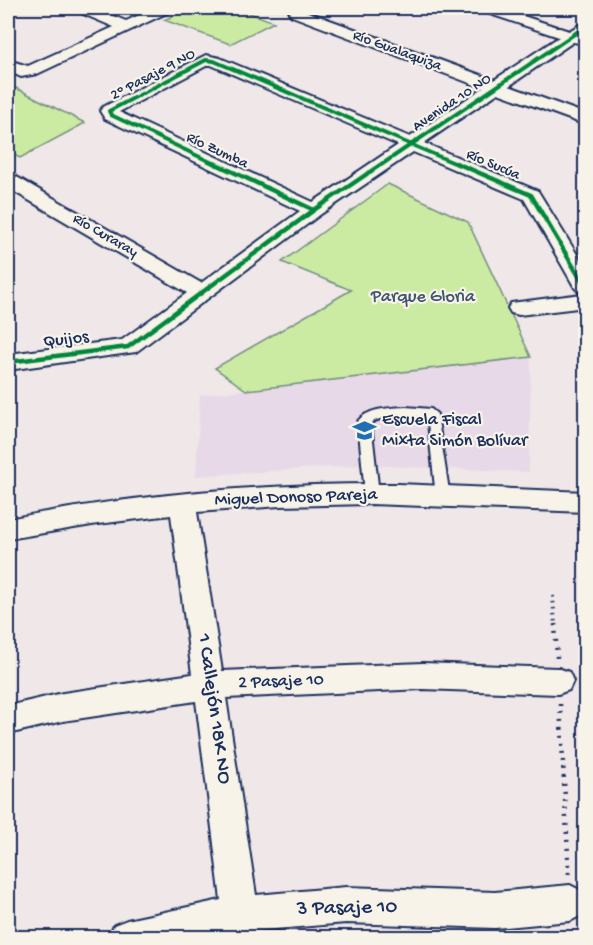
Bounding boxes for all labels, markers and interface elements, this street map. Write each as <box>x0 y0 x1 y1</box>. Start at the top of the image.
street label: Río Gualaquiza <box>350 27 444 76</box>
street label: 2º Pasaje 9 NO <box>108 45 198 105</box>
street label: Avenida 10 NO <box>409 70 495 136</box>
street label: Río Zumba <box>183 129 251 173</box>
street label: Río Sucúa <box>463 146 523 185</box>
street label: Río Curaray <box>69 210 141 262</box>
park label: Parque Gloria <box>370 287 476 308</box>
street label: Quijos <box>42 327 91 353</box>
place label: Escuela Fiscal Mixta Simón Bolívar <box>382 410 529 452</box>
school or university icon: Escuela Fiscal Mixta Simón Bolívar <box>351 417 377 443</box>
street label: Miguel Donoso Pareja <box>214 485 379 511</box>
street label: 1 Callejón 18K NO <box>190 631 236 786</box>
street label: 2 Pasaje 10 <box>238 670 324 694</box>
street label: 3 Pasaje 10 <box>295 896 398 922</box>

